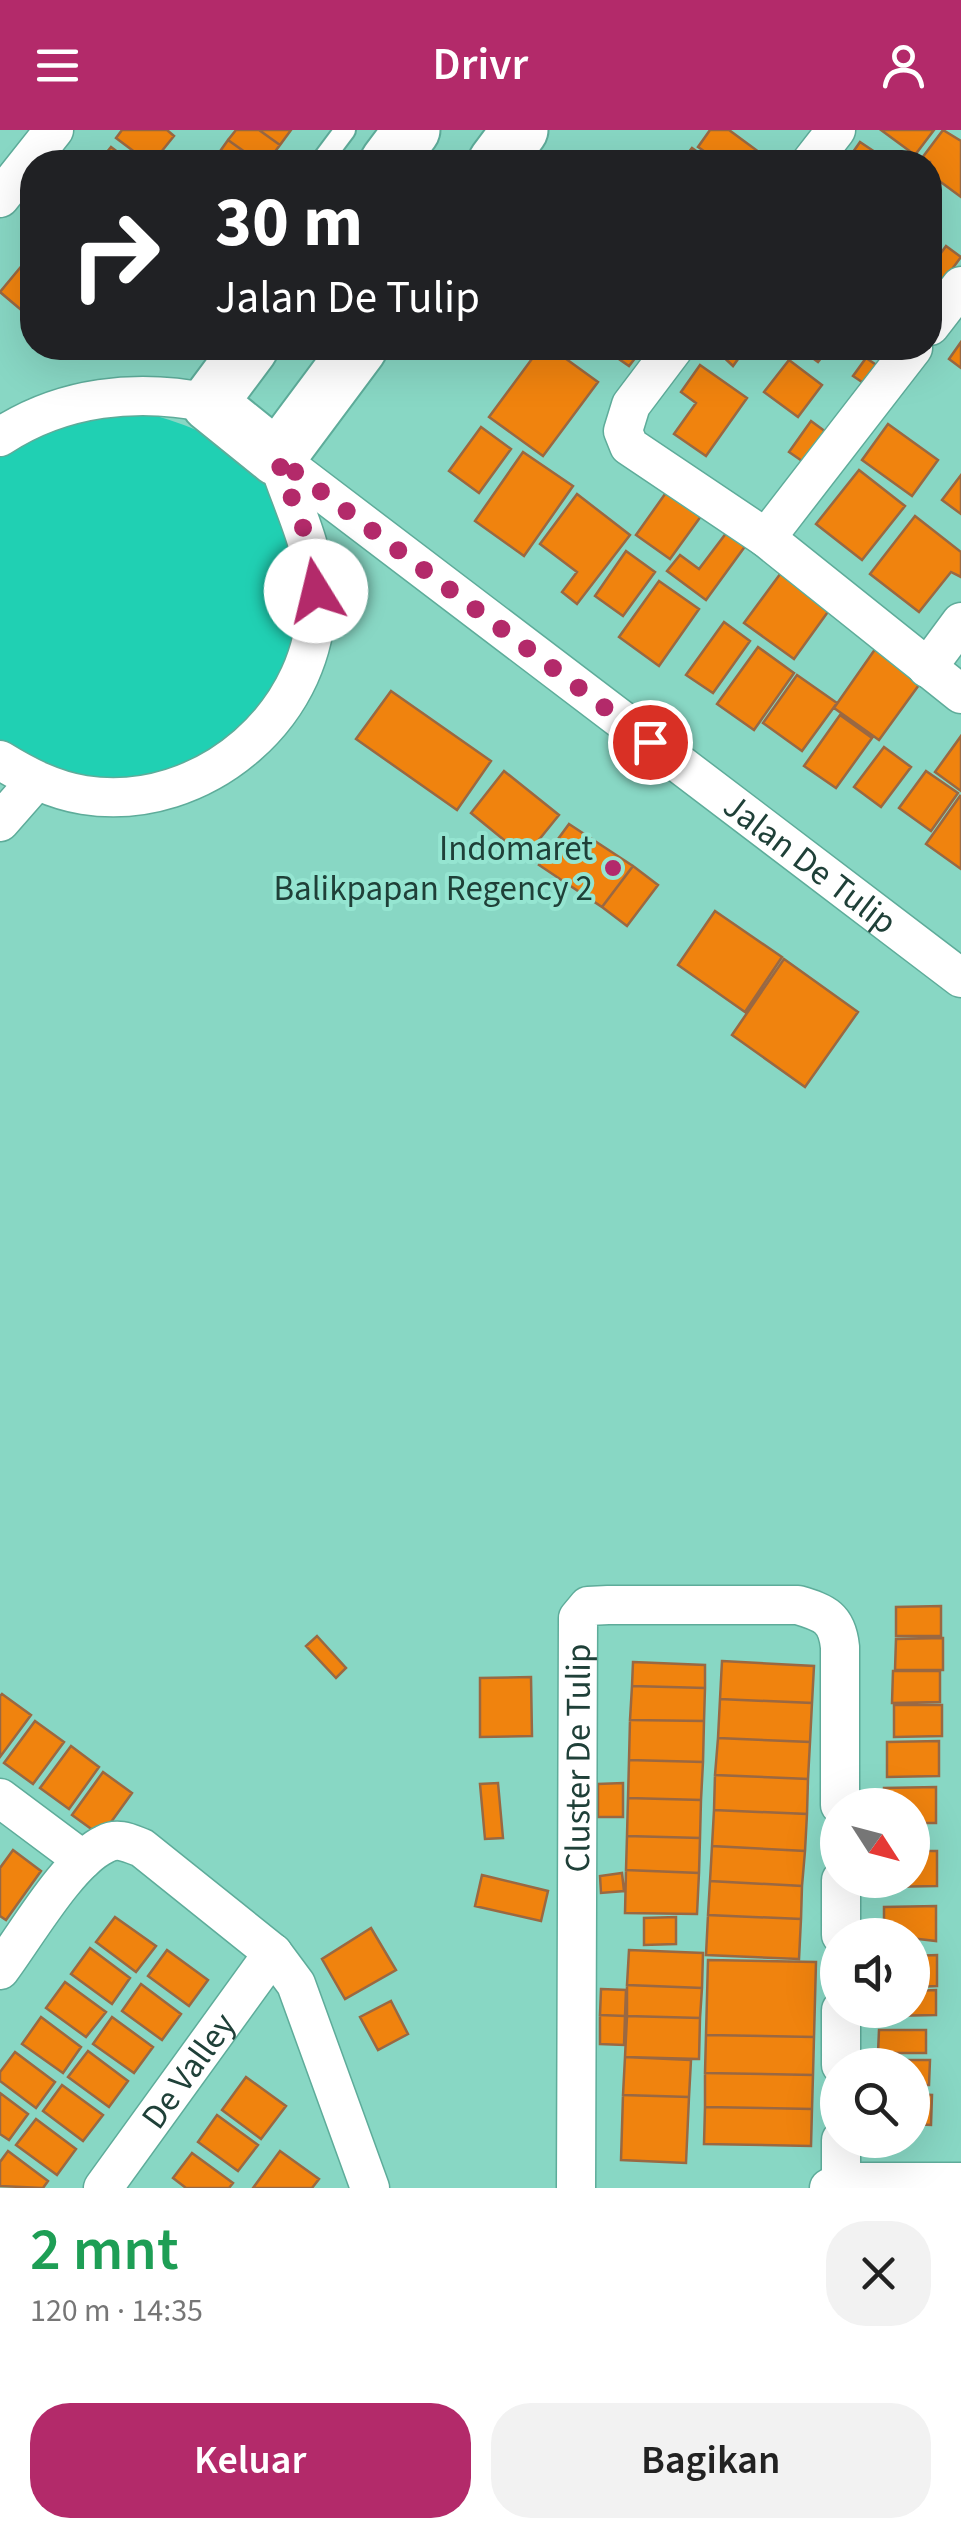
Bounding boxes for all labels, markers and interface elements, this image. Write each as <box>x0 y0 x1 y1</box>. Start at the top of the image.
text: Drivr <box>433 33 528 97</box>
icon: menu <box>30 38 85 93</box>
icon: person <box>876 38 931 93</box>
text: 30 m <box>215 173 363 273</box>
icon: right <box>50 190 180 320</box>
text: Jalan De Tulip <box>215 266 480 330</box>
position arrow <box>264 539 368 643</box>
pin <box>608 700 693 785</box>
icon: arrive <box>623 715 678 770</box>
street label: Jalan De Tulip <box>713 782 907 947</box>
place label: Indomaret Balikpapan Regency 2 <box>273 824 593 914</box>
marker: Indomaret Balikpapan Regency 2 <box>602 857 624 879</box>
street label: Cluster De Tulip <box>553 1643 604 1873</box>
north arrow <box>820 1788 930 1898</box>
map controls <box>820 1788 930 2158</box>
button: sound <box>820 1918 930 2028</box>
street label: De Valley <box>130 2003 248 2139</box>
button: search <box>820 2048 930 2158</box>
text: 2 mnt <box>30 2208 179 2293</box>
button: close <box>826 2221 931 2326</box>
text: 120 m · 14:35 <box>30 2288 203 2334</box>
button: Keluar <box>30 2403 471 2518</box>
button: Bagikan <box>491 2403 931 2518</box>

